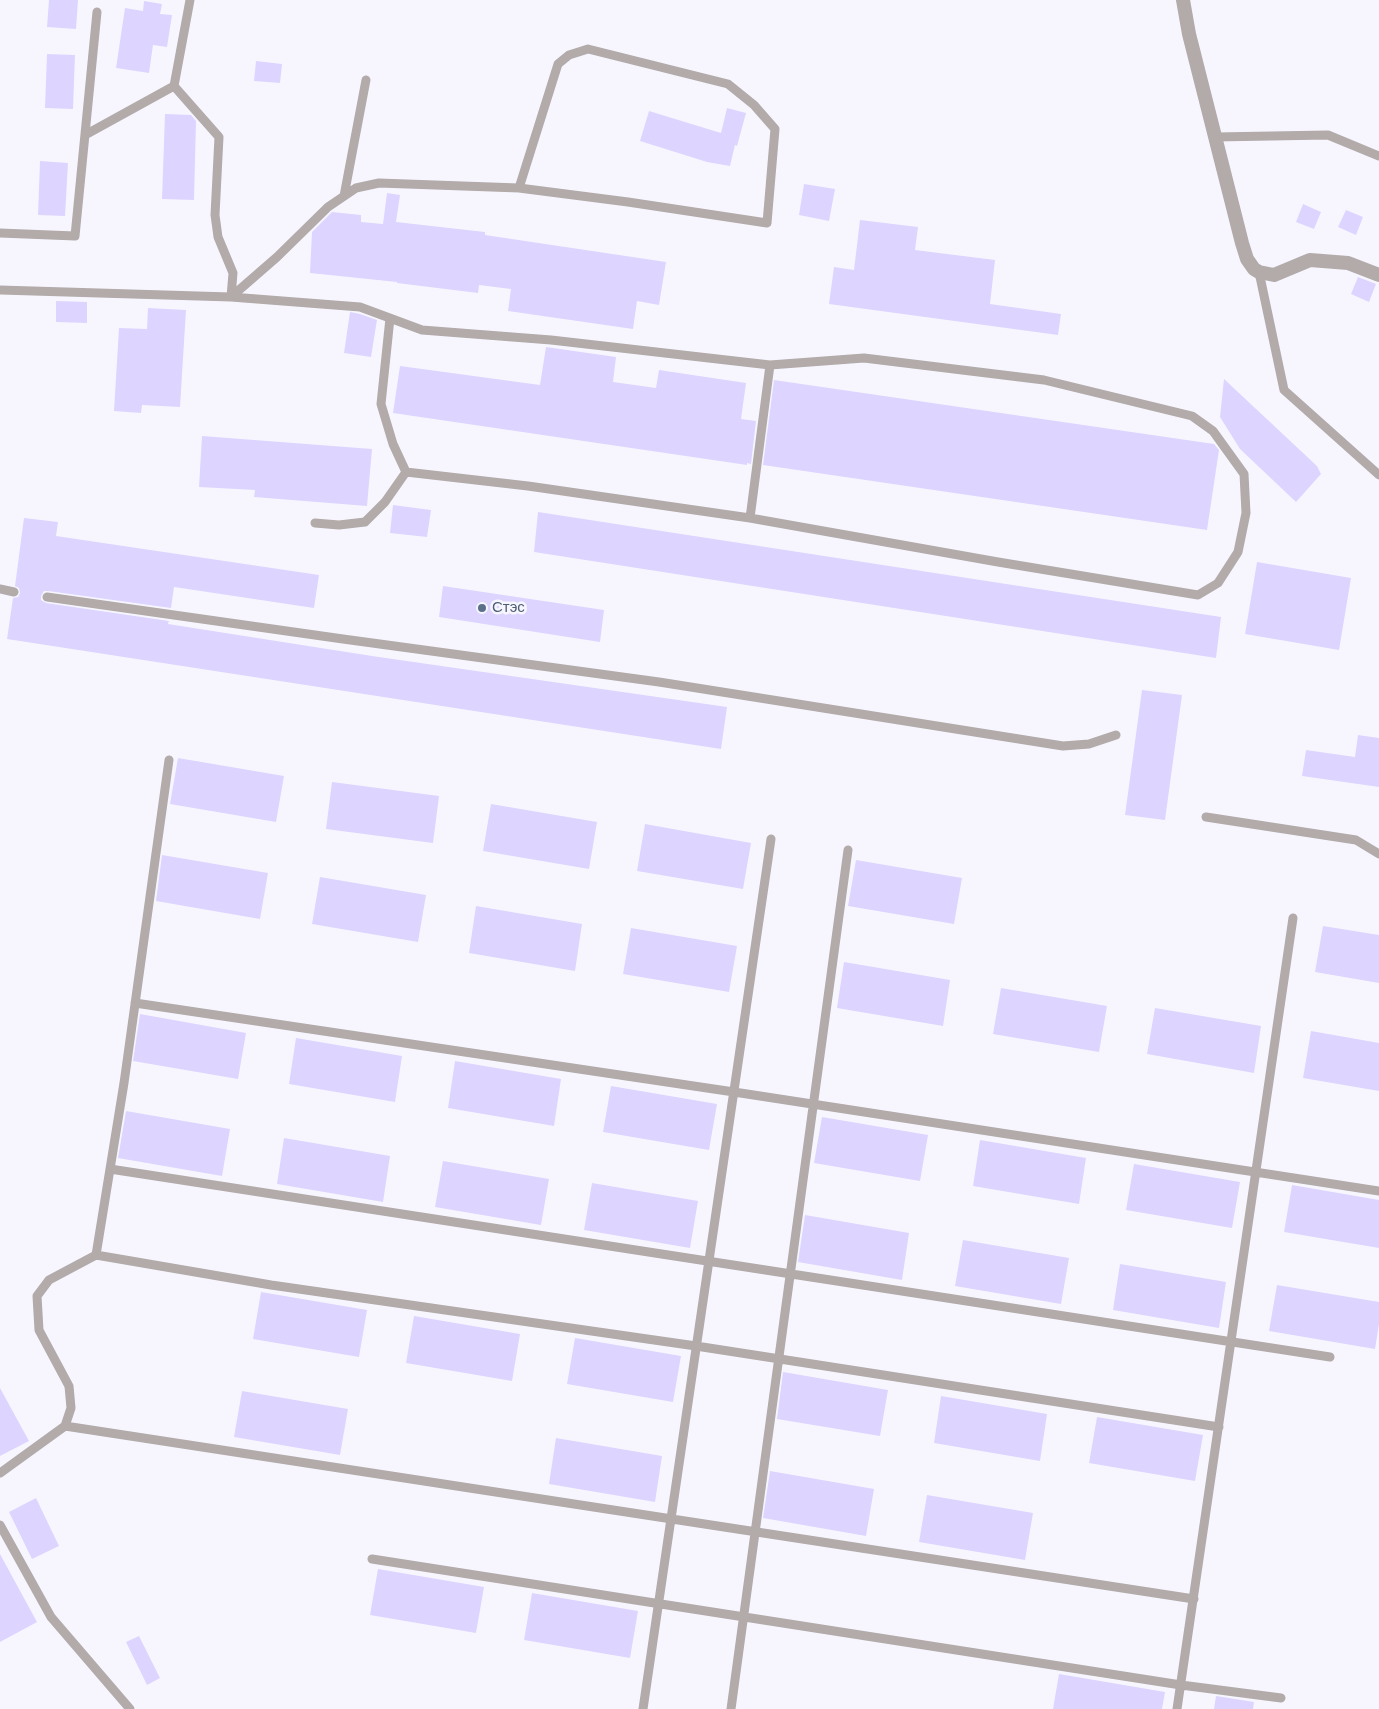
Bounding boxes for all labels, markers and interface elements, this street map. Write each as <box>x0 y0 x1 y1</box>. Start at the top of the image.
place label: Стэс <box>492 599 525 617</box>
marker: Стэс <box>476 602 488 614</box>

